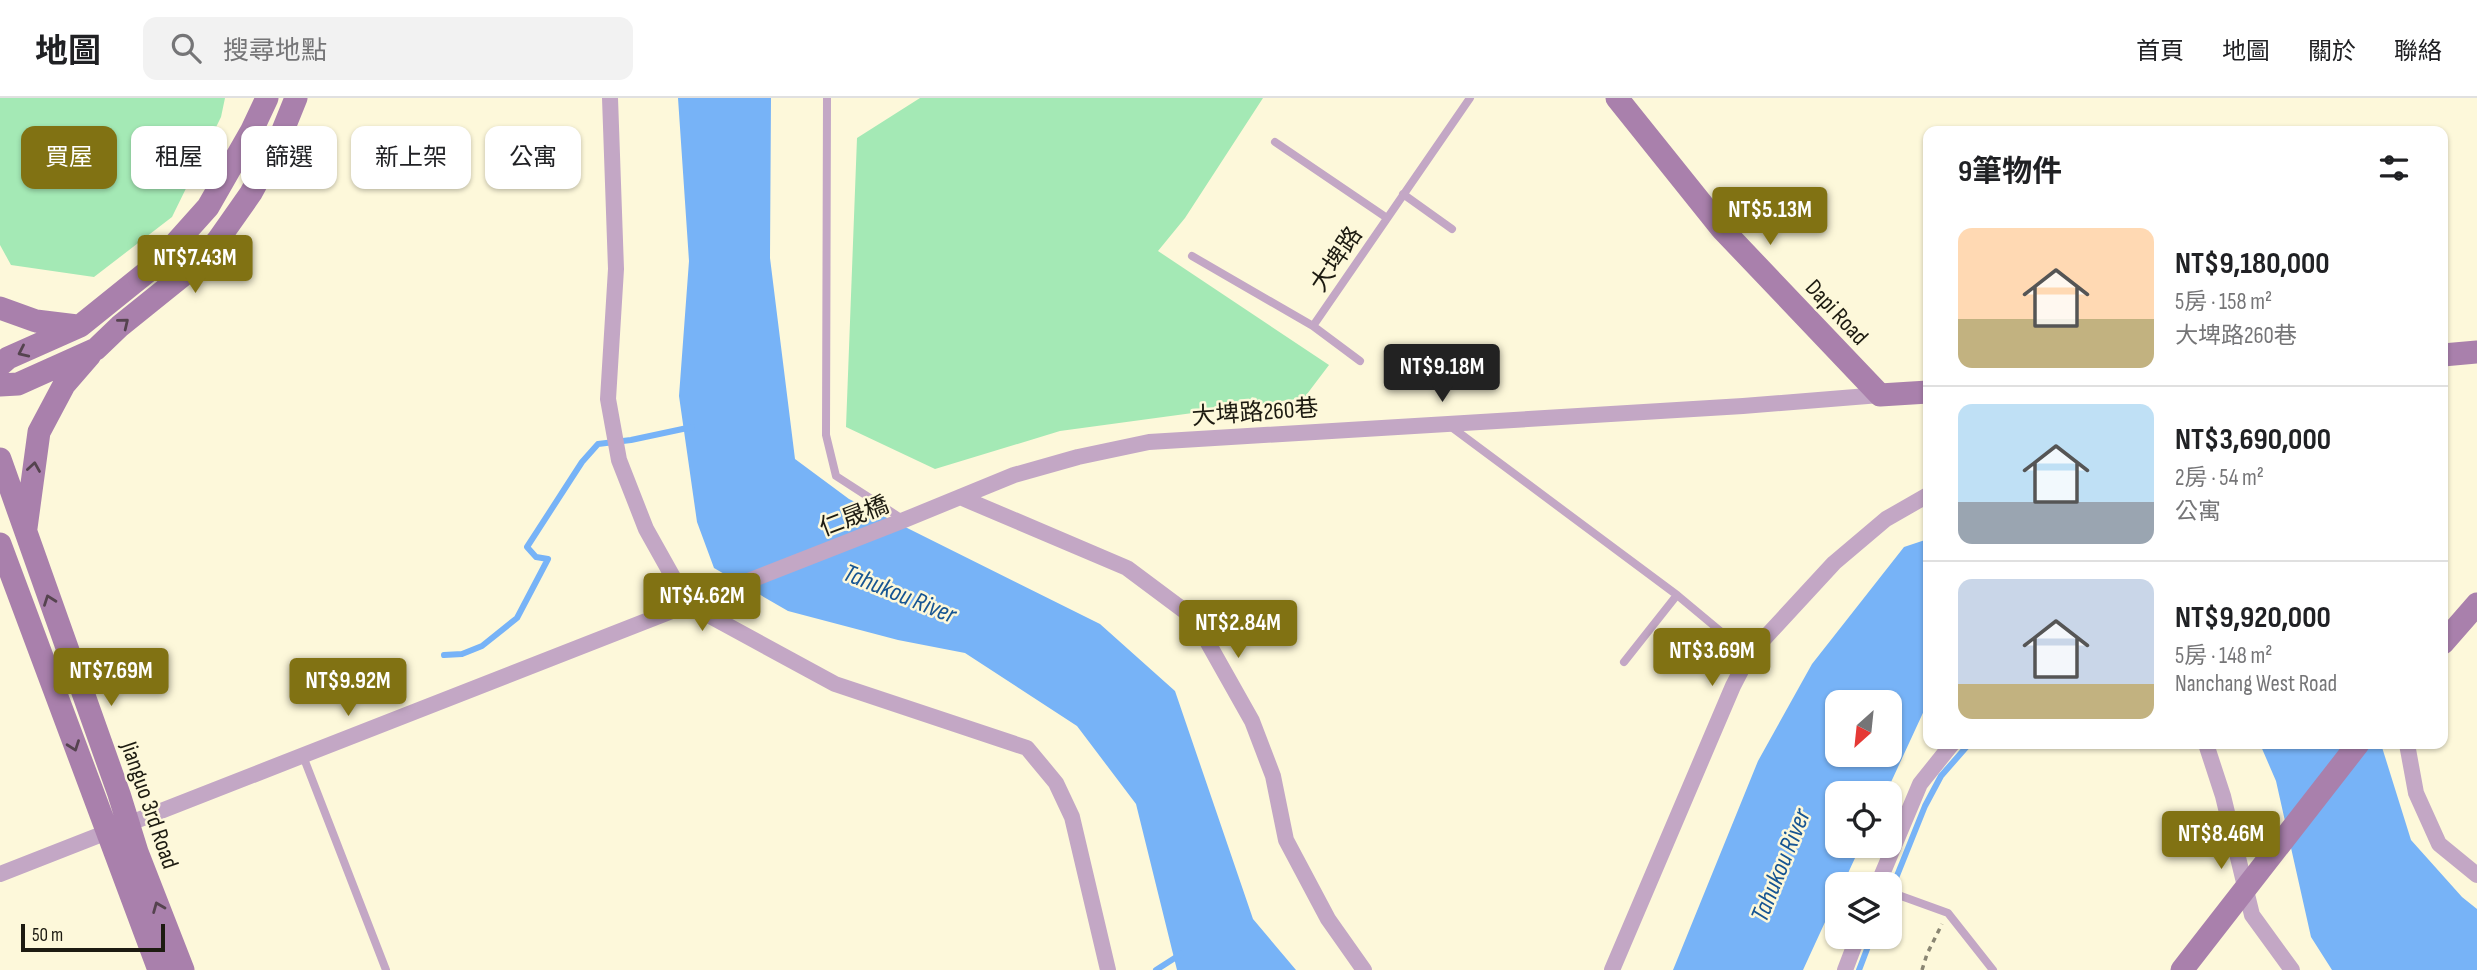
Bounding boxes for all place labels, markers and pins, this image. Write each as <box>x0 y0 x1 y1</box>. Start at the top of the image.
pin: NT$5.13M <box>1698 188 1842 247</box>
pin: NT$7.43M <box>123 236 267 295</box>
pin: NT$9.18M <box>1370 344 1514 404</box>
pin: NT$4.62M <box>630 574 774 633</box>
pin: NT$2.84M <box>1166 601 1310 660</box>
pin: NT$3.69M <box>1640 628 1784 688</box>
pin: NT$7.69M <box>39 648 183 708</box>
pin: NT$9.92M <box>276 658 420 718</box>
pin: NT$8.46M <box>2149 812 2293 871</box>

